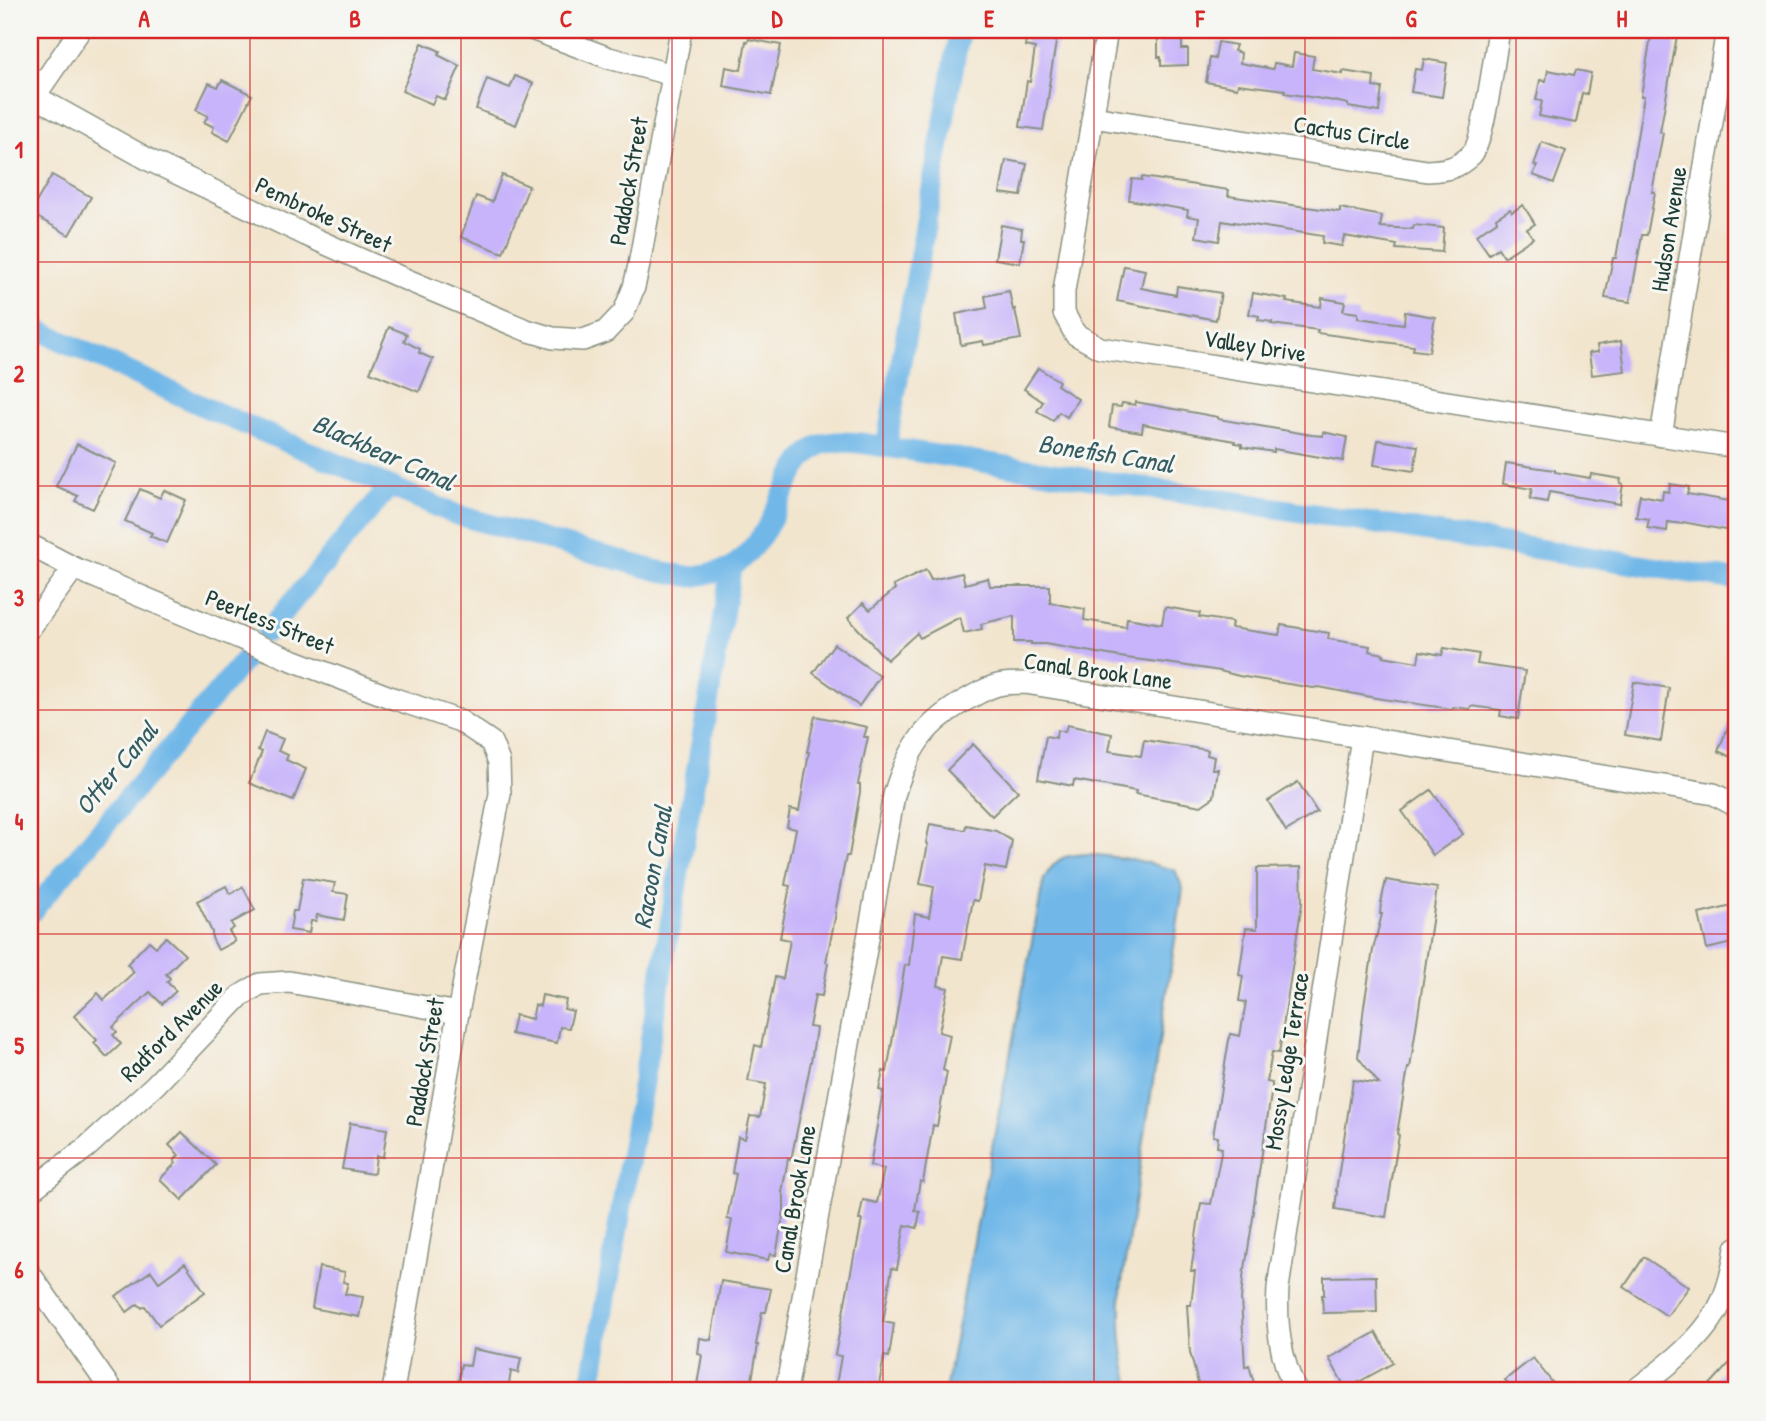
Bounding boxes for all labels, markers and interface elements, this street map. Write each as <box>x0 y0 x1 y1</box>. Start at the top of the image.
text: A <box>138 3 150 34</box>
text: B <box>349 3 361 34</box>
text: C <box>560 3 572 34</box>
text: D <box>772 3 784 34</box>
text: E <box>984 3 995 34</box>
text: F <box>1195 3 1206 34</box>
text: G <box>1405 3 1417 34</box>
text: H <box>1617 3 1628 34</box>
street label: Cactus Circle <box>1291 107 1413 157</box>
street label: Paddock Street <box>601 113 655 248</box>
text: 1 <box>15 134 23 165</box>
street label: Hudson Avenue <box>1642 164 1694 294</box>
street label: Pembroke Street <box>251 168 398 260</box>
street label: Valley Drive <box>1201 321 1309 369</box>
text: 2 <box>14 358 25 389</box>
water label: Blackbear Canal <box>308 405 461 499</box>
water label: Bonefish Canal <box>1036 425 1177 481</box>
street label: Peerless Street <box>201 581 340 662</box>
text: 3 <box>14 582 24 613</box>
street label: Canal Brook Lane <box>1022 644 1175 696</box>
water label: Otter Canal <box>67 713 166 822</box>
water label: Racoon Canal <box>624 802 680 931</box>
text: 4 <box>15 806 24 837</box>
street label: Mossy Ledge Terrace <box>1256 970 1316 1152</box>
street label: Radford Avenue <box>113 971 230 1088</box>
street label: Paddock Street <box>397 994 451 1129</box>
text: 5 <box>14 1030 24 1061</box>
street label: Canal Brook Lane <box>765 1122 823 1275</box>
text: 6 <box>14 1254 24 1285</box>

